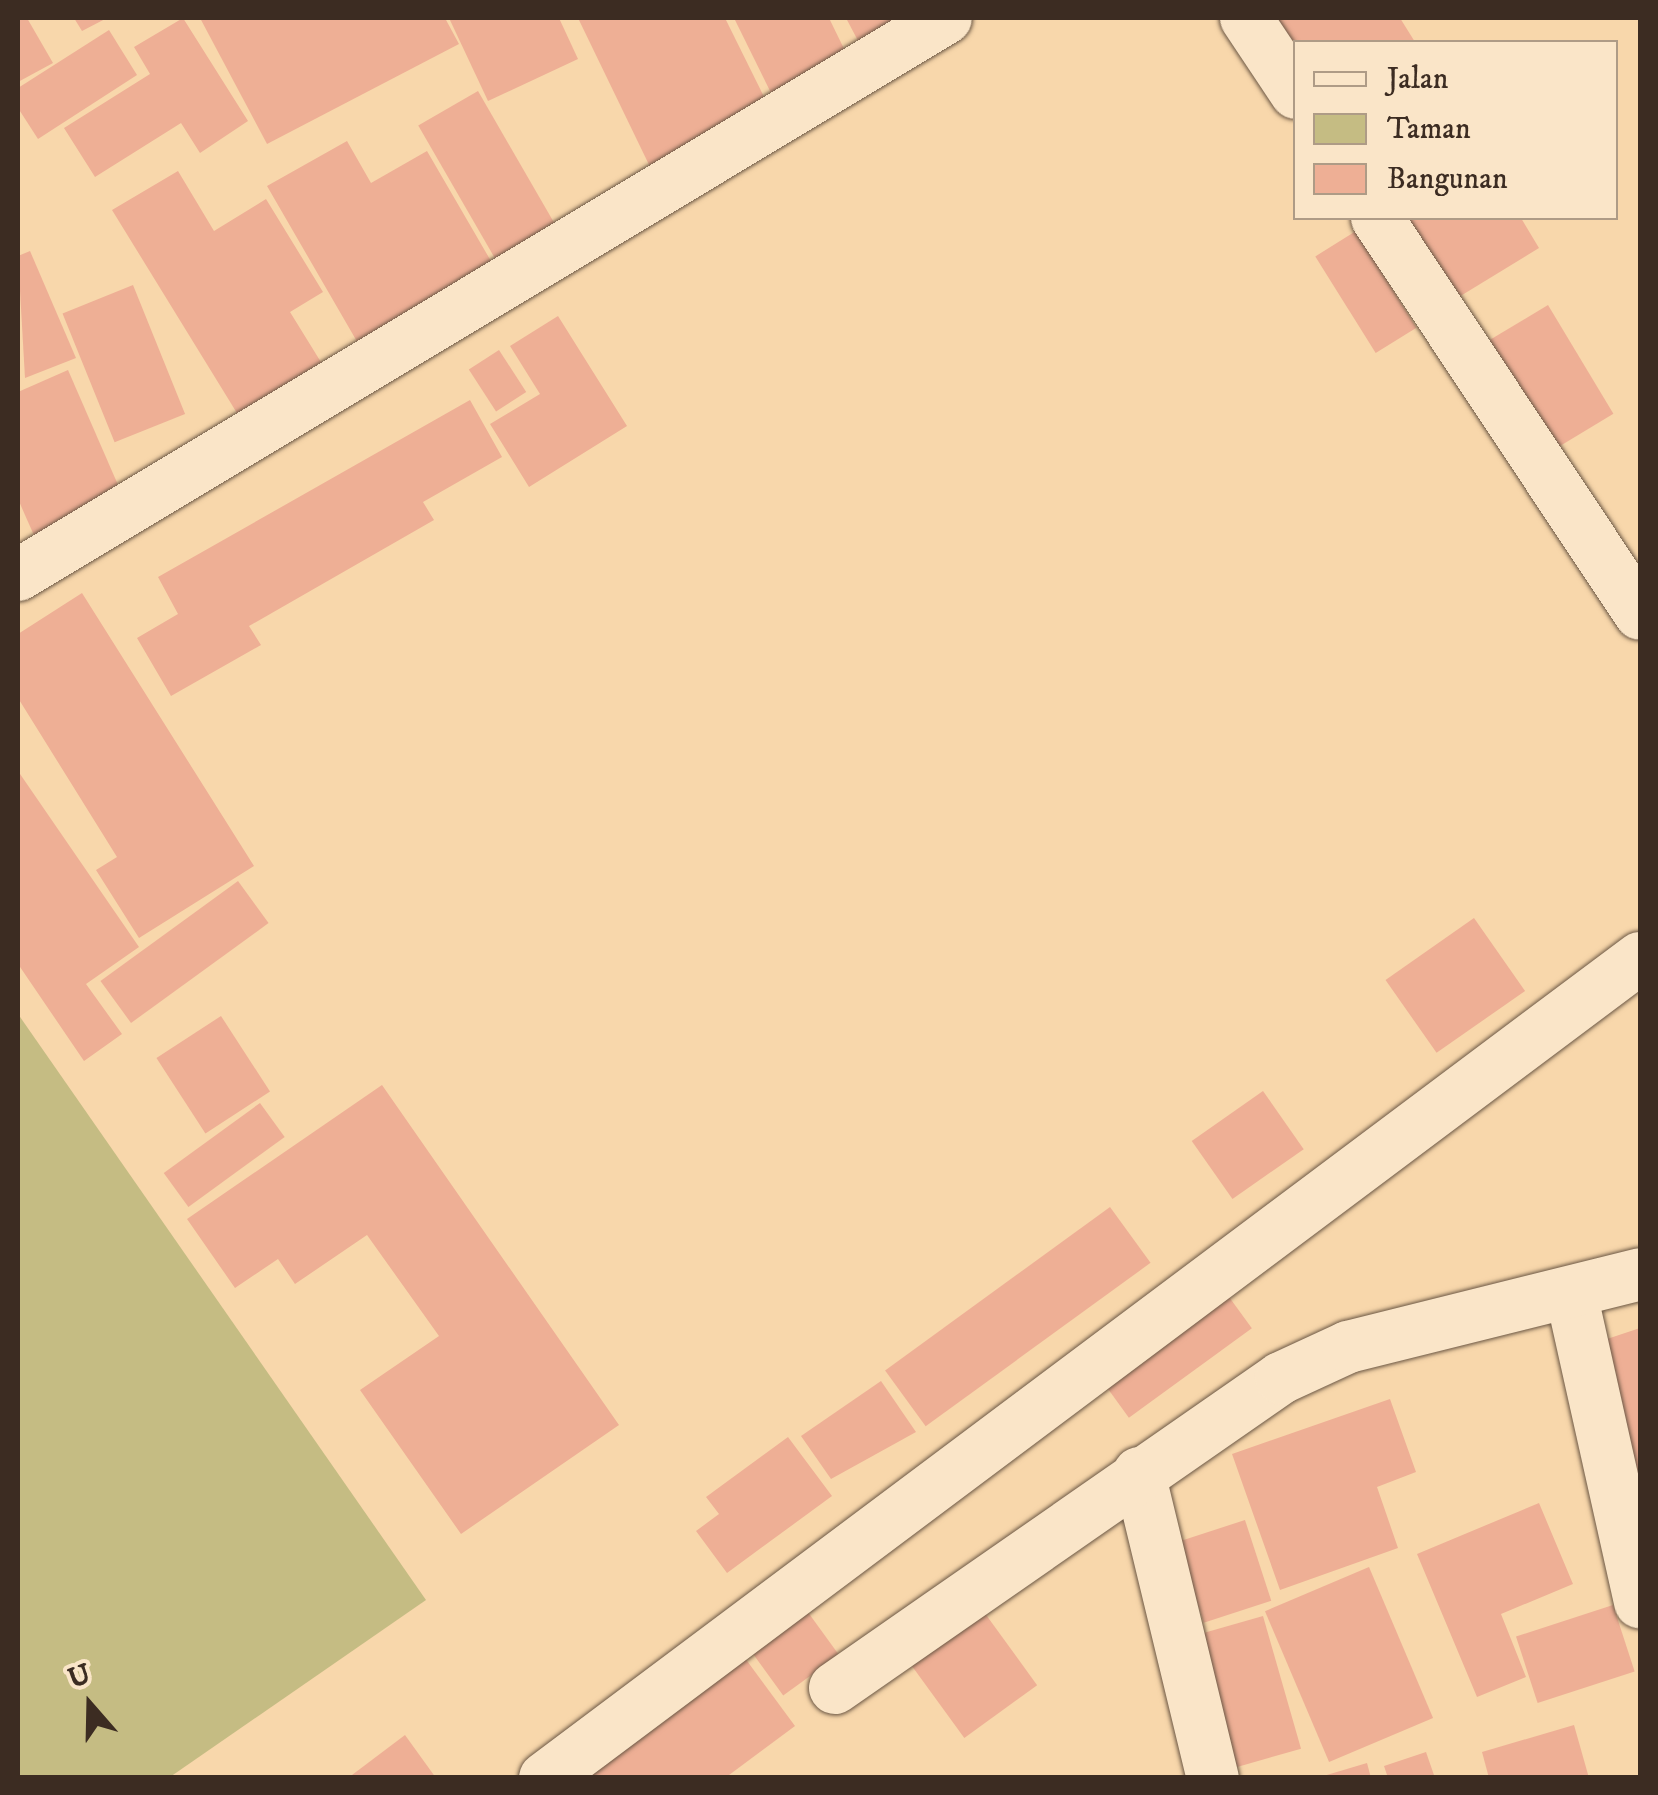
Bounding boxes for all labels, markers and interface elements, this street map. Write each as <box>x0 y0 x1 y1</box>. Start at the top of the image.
legend <box>1293 40 1618 220</box>
text: Jalan <box>1387 61 1449 98</box>
text: Taman <box>1387 111 1471 148</box>
text: Bangunan <box>1387 161 1508 198</box>
north arrow <box>40 1655 140 1755</box>
text: U <box>63 1656 96 1696</box>

